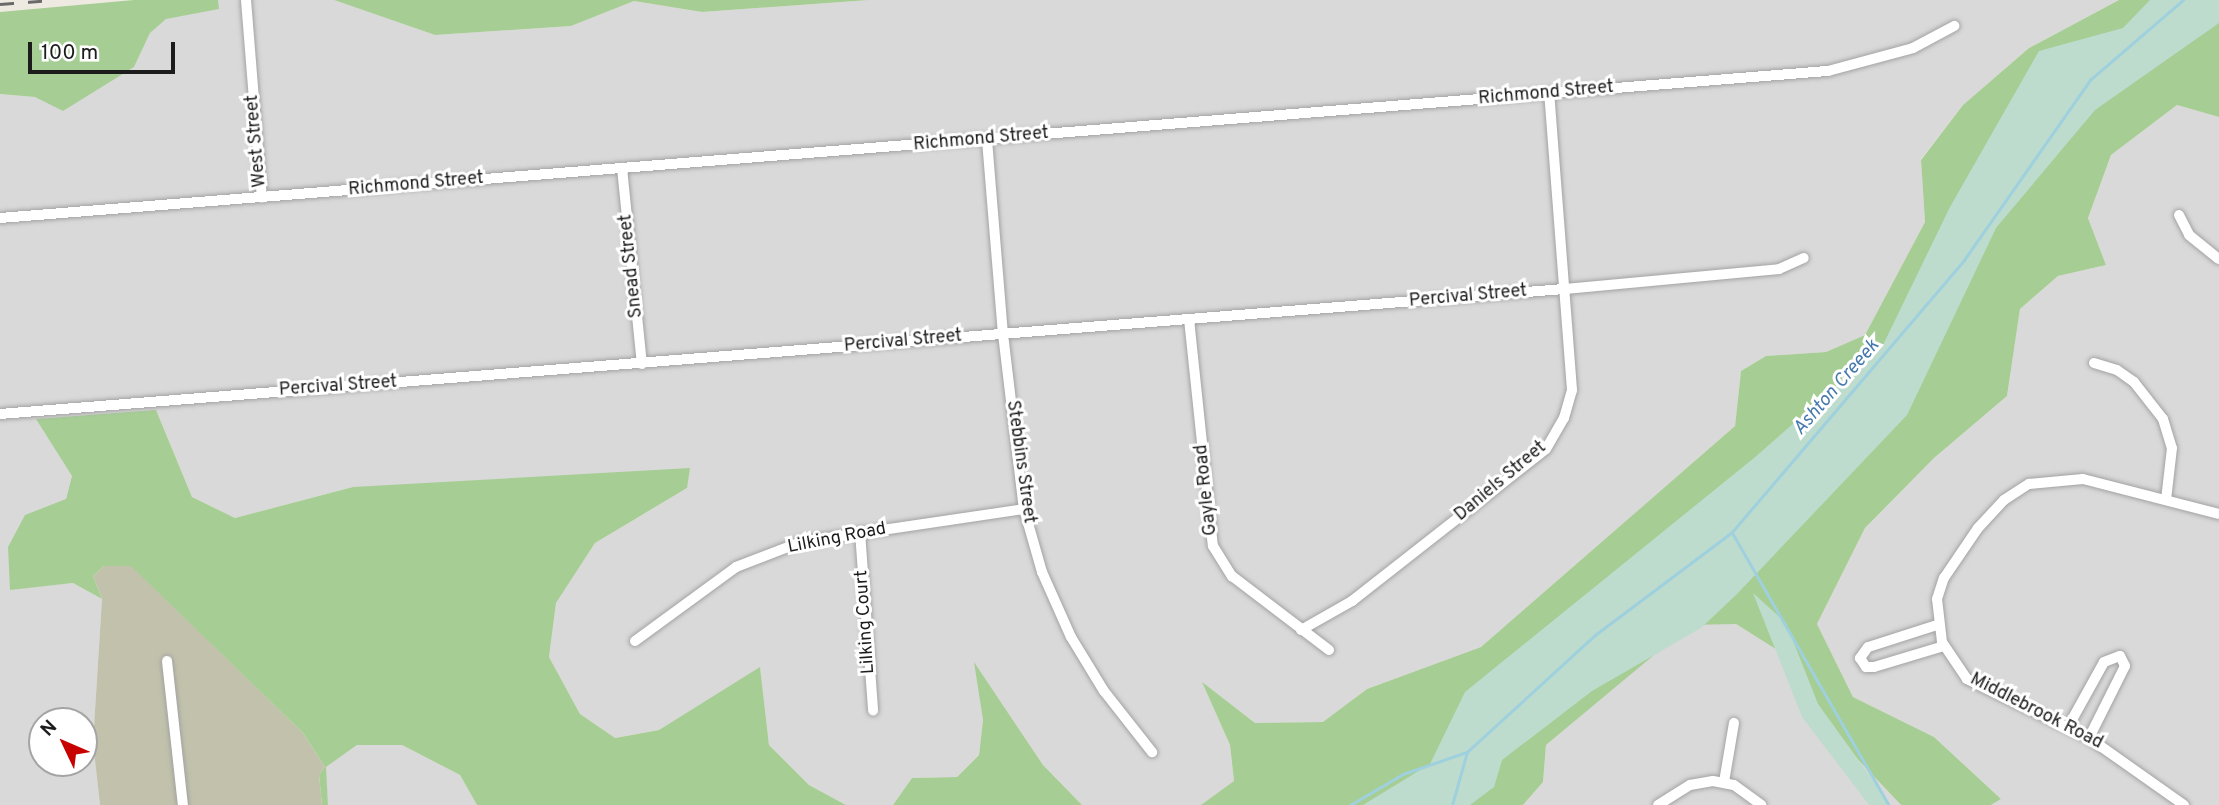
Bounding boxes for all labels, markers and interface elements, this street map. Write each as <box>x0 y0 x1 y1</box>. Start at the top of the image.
scale bar <box>32 28 178 72</box>
text: 100 m <box>41 40 98 67</box>
street label: Richmond Street <box>1477 77 1615 111</box>
street label: West Street <box>242 94 272 188</box>
street label: Richmond Street <box>912 123 1050 157</box>
street label: Richmond Street <box>347 168 485 202</box>
street label: Snead Street <box>616 213 648 319</box>
street label: Percival Street <box>1408 281 1528 313</box>
street label: Percival Street <box>843 326 963 358</box>
water label: Ashton Creeek <box>1789 335 1885 441</box>
street label: Percival Street <box>278 372 398 402</box>
street label: Stebbins Street <box>1001 399 1039 525</box>
street label: Daniels Street <box>1451 437 1551 527</box>
street label: Gayle Road <box>1191 443 1223 537</box>
street label: Lilking Road <box>786 519 888 559</box>
street label: Lilking Court <box>852 569 880 675</box>
street label: Middlebrook Road <box>1966 669 2106 755</box>
north arrow <box>28 707 98 777</box>
text: N <box>36 716 63 742</box>

